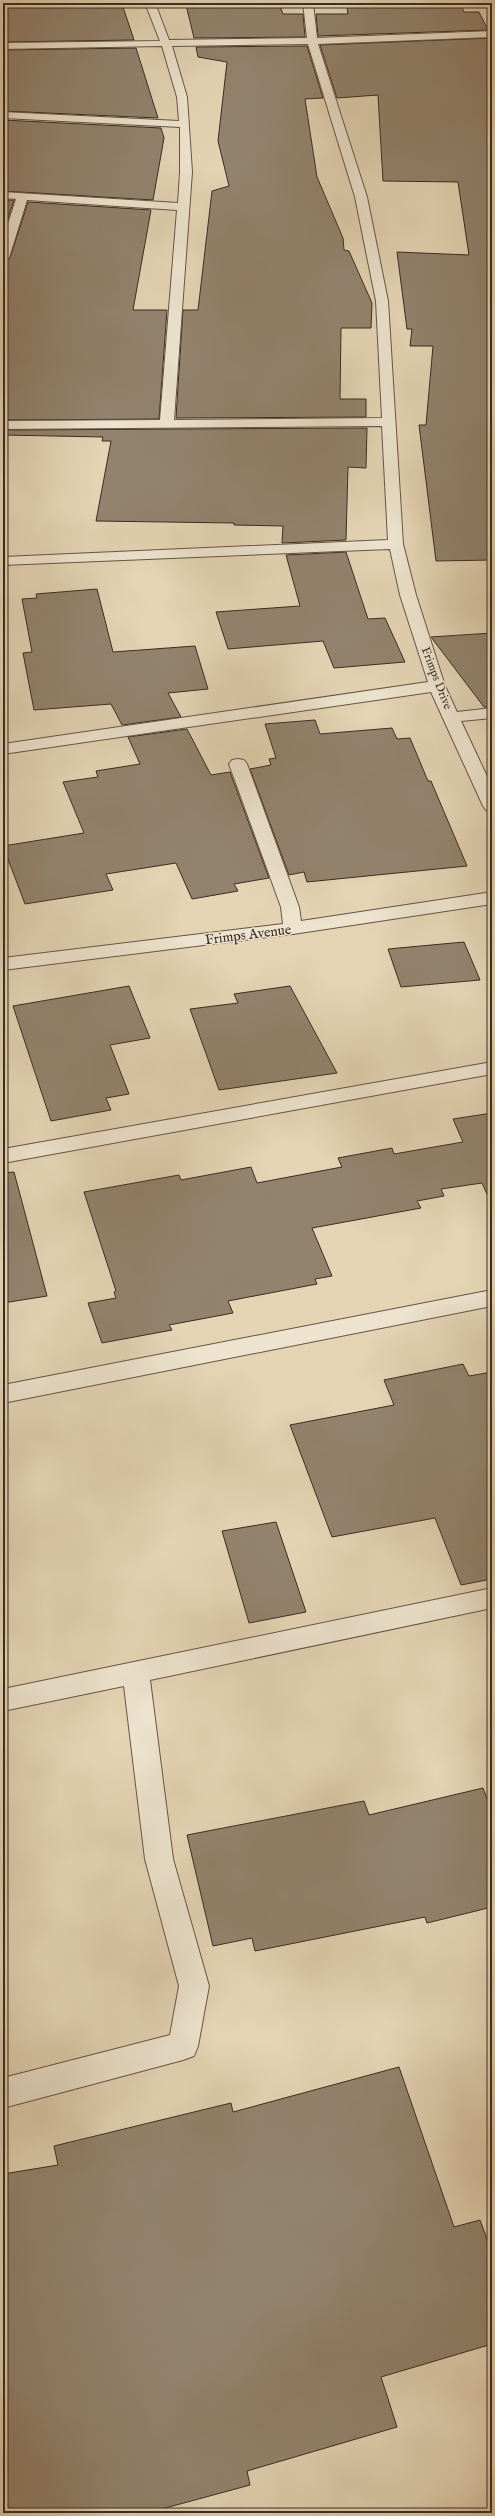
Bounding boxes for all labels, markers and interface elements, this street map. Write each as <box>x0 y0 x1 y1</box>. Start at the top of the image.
street label: Frimps Drive <box>417 645 455 712</box>
street label: Frimps Avenue <box>204 921 293 949</box>

